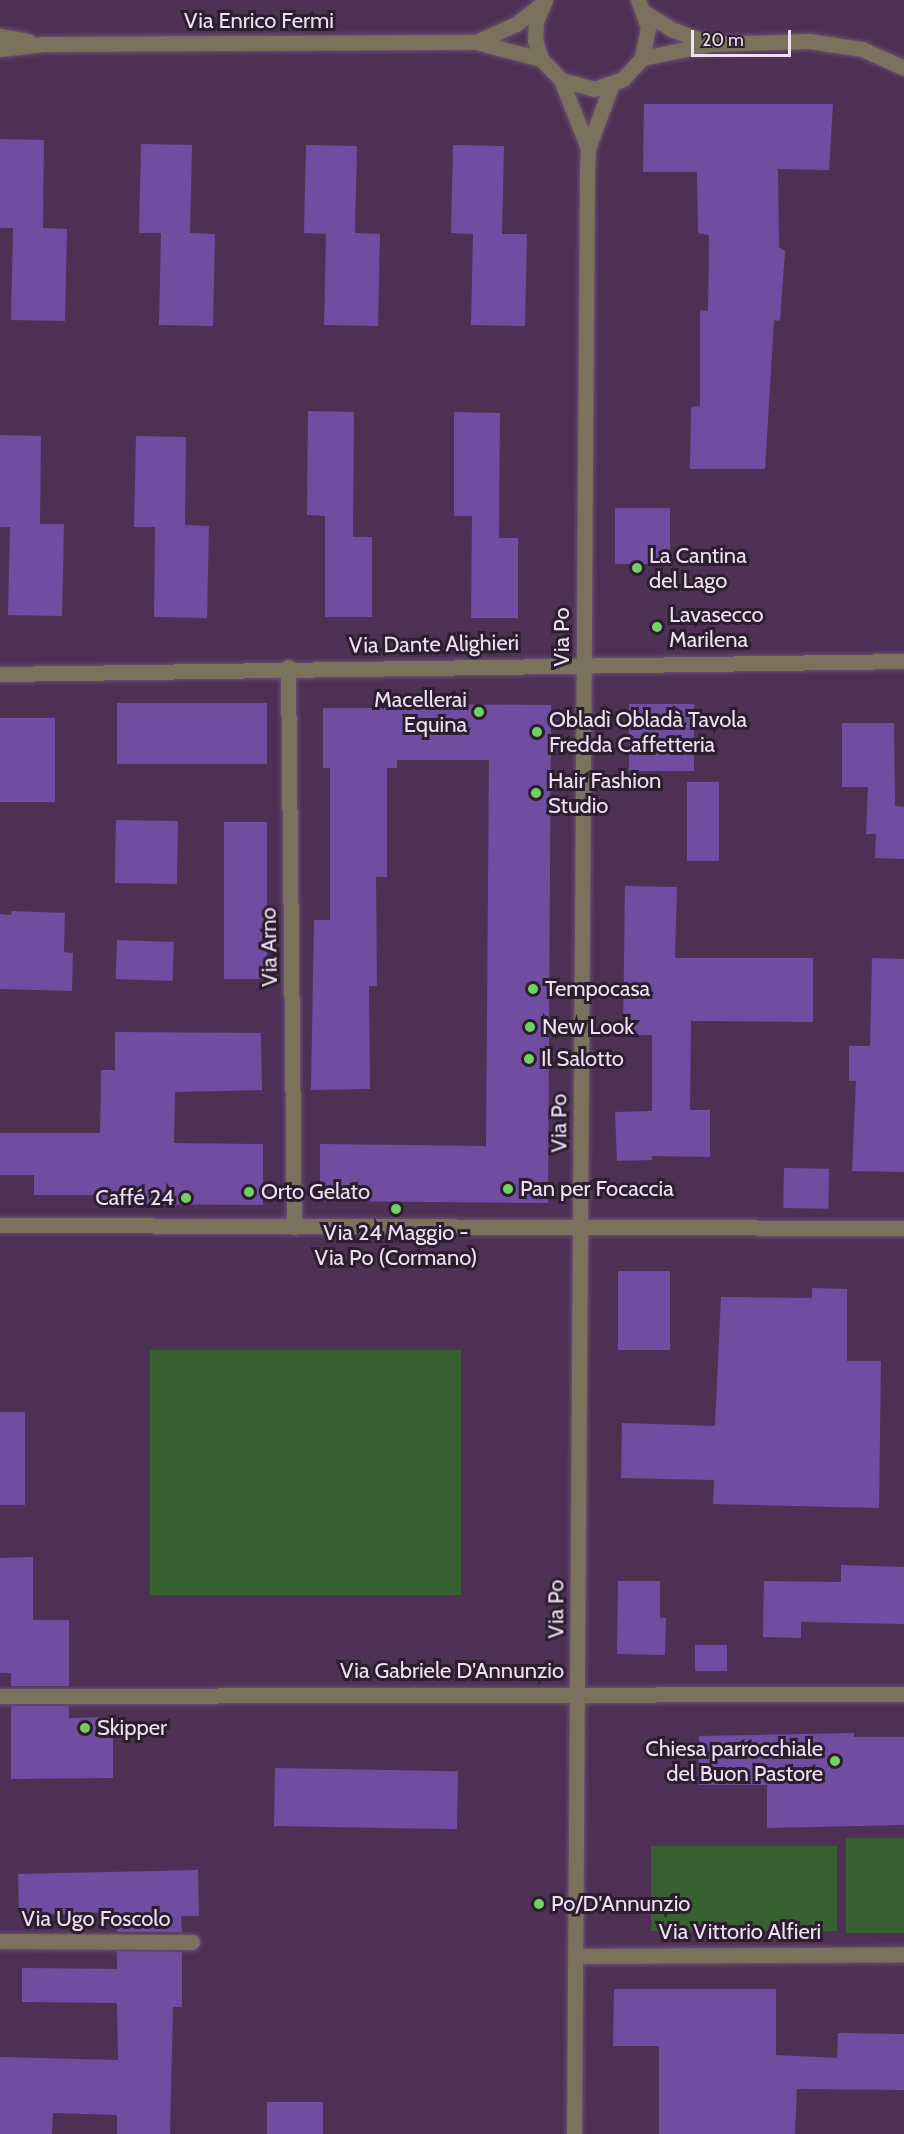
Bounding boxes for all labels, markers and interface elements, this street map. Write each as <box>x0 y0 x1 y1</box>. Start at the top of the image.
street label: Via Enrico Fermi <box>184 8 334 34</box>
scale bar <box>694 18 794 56</box>
text: 20 m <box>702 29 744 51</box>
place label: La Cantina del Lago <box>649 542 747 594</box>
marker: La Cantina del Lago <box>630 561 644 575</box>
place label: Lavasecco Marilena <box>669 601 764 652</box>
street label: Via Po <box>549 608 575 666</box>
marker: Lavasecco Marilena <box>650 620 664 634</box>
street label: Via Dante Alighieri <box>349 629 519 659</box>
place label: Macellerai Equina <box>374 686 467 738</box>
marker: Macellerai Equina <box>472 705 486 719</box>
place label: Obladì Obladà Tavola Fredda Caffetteria <box>549 706 747 758</box>
marker: Obladì Obladà Tavola Fredda Caffetteria <box>530 725 544 739</box>
place label: Hair Fashion Studio <box>548 767 661 818</box>
marker: Hair Fashion Studio <box>529 786 543 800</box>
street label: Via Arno <box>255 907 283 987</box>
place label: Tempocasa <box>545 976 650 1002</box>
marker: Tempocasa <box>526 982 540 996</box>
place label: New Look <box>542 1014 634 1040</box>
marker: New Look <box>523 1020 537 1034</box>
place label: Il Salotto <box>541 1046 624 1072</box>
marker: Il Salotto <box>522 1052 536 1066</box>
street label: Via Po <box>546 1094 572 1152</box>
place label: Pan per Focaccia <box>520 1176 674 1202</box>
place label: Orto Gelato <box>261 1179 370 1205</box>
marker: Pan per Focaccia <box>501 1182 515 1196</box>
place label: Caffé 24 <box>95 1185 174 1211</box>
marker: Orto Gelato <box>242 1185 256 1199</box>
marker: Caffé 24 <box>179 1191 193 1205</box>
marker: Via 24 Maggio - Via Po (Cormano) <box>389 1202 403 1216</box>
place label: Via 24 Maggio - Via Po (Cormano) <box>315 1219 477 1270</box>
street label: Via Po <box>543 1580 569 1638</box>
street label: Via Gabriele D'Annunzio <box>340 1658 564 1684</box>
place label: Skipper <box>97 1715 167 1741</box>
marker: Skipper <box>78 1721 92 1735</box>
place label: Chiesa parrocchiale del Buon Pastore <box>645 1735 823 1786</box>
marker: Chiesa parrocchiale del Buon Pastore <box>828 1754 842 1768</box>
place label: Po/D'Annunzio <box>551 1891 690 1917</box>
marker: Po/D'Annunzio <box>532 1897 546 1911</box>
street label: Via Ugo Foscolo <box>21 1906 171 1932</box>
street label: Via Vittorio Alfieri <box>659 1919 821 1945</box>

